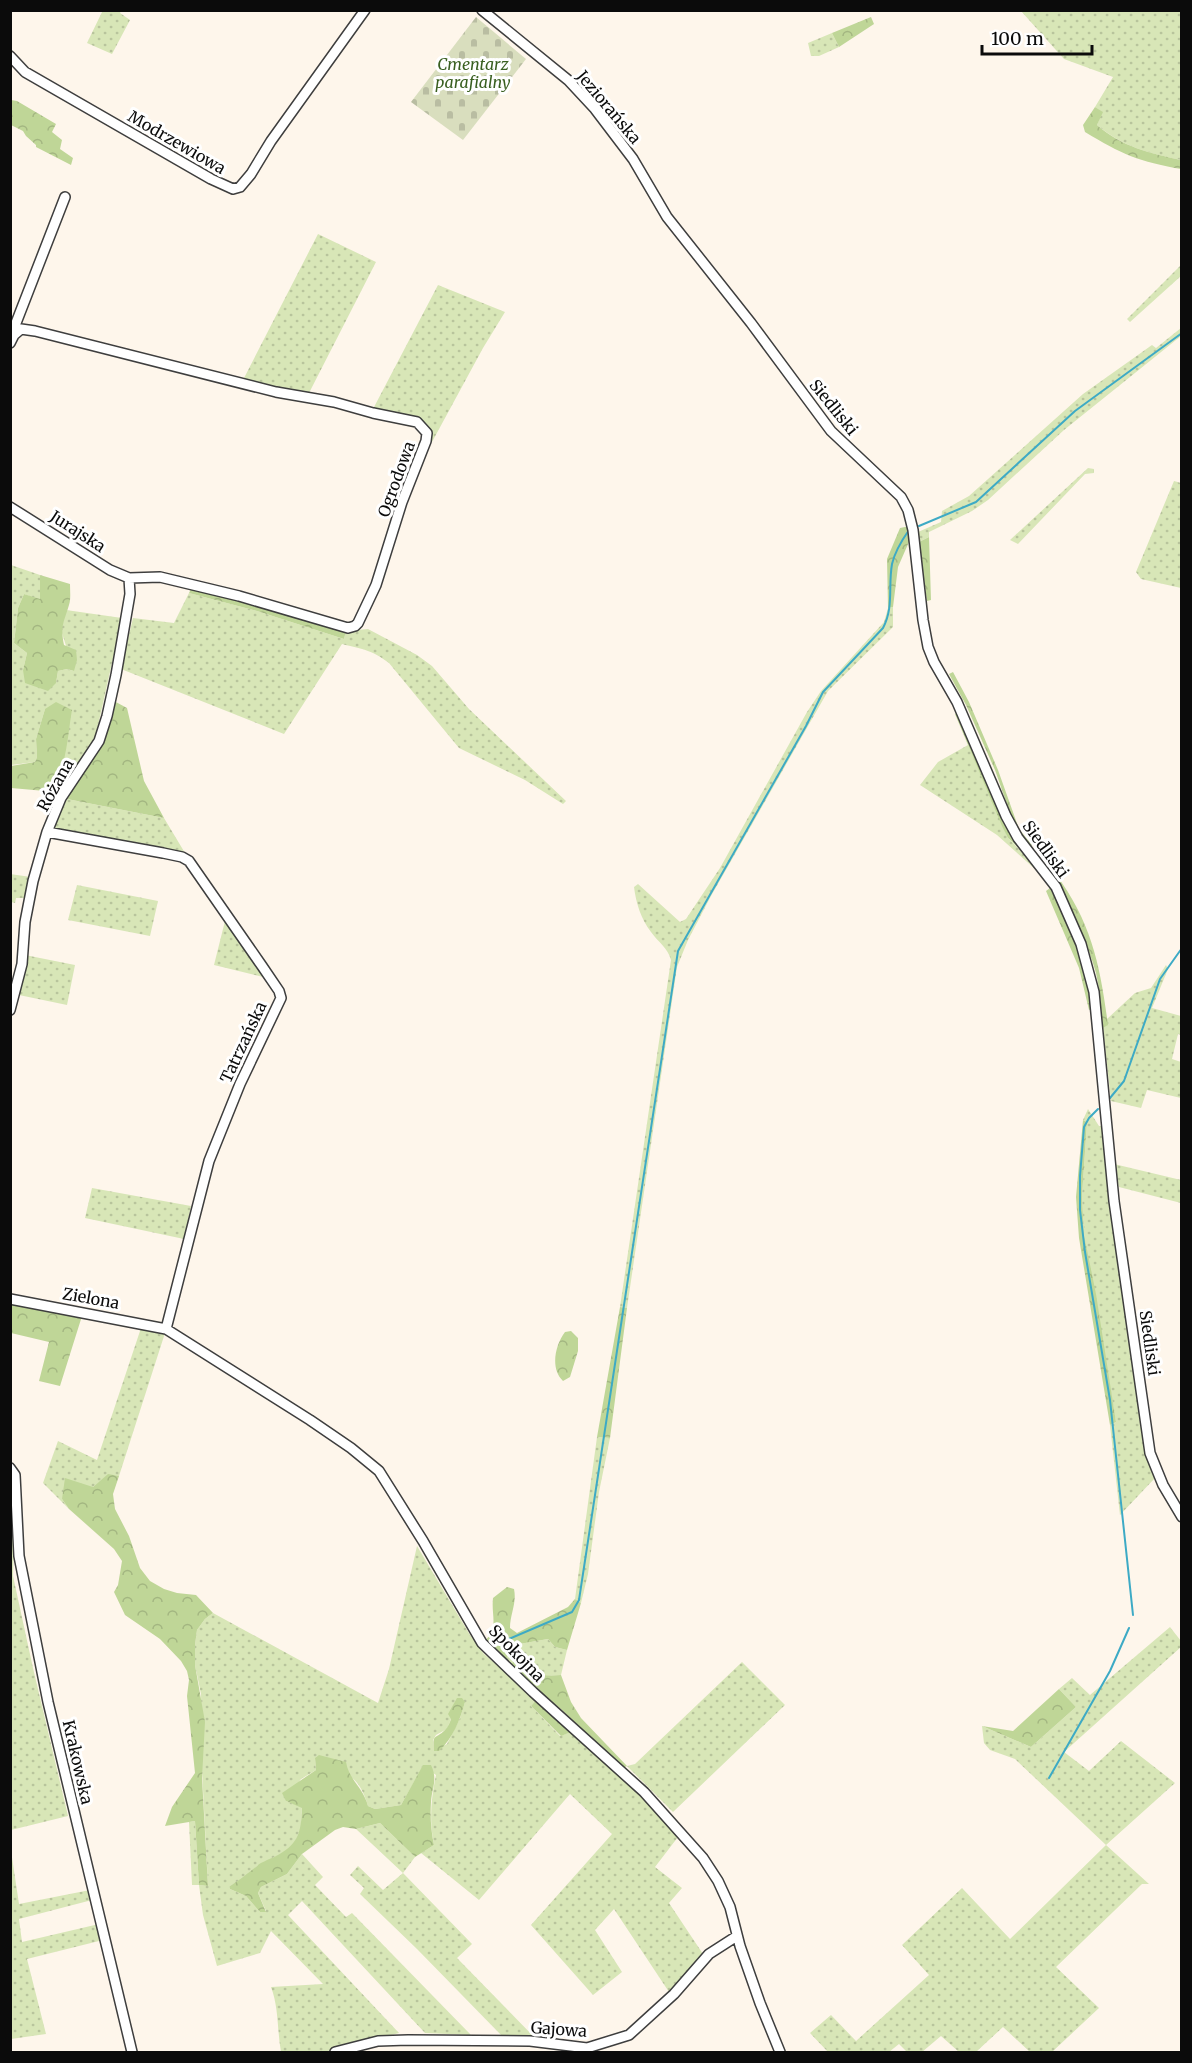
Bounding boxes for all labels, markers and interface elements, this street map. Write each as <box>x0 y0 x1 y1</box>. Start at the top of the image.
scale bar <box>982 18 1092 56</box>
text: 100 m <box>991 27 1044 50</box>
park label: Cmentarz parafialny <box>435 54 511 92</box>
street label: Jeziorańska <box>572 66 646 148</box>
street label: Modrzewiowa <box>125 106 230 178</box>
street label: Siedliski <box>805 375 863 439</box>
street label: Ogrodowa <box>373 438 419 520</box>
street label: Jurajska <box>46 505 110 556</box>
street label: Różana <box>32 755 78 815</box>
street label: Siedliski <box>1019 816 1073 882</box>
street label: Tatrzańska <box>215 998 271 1086</box>
street label: Zielona <box>61 1283 121 1313</box>
street label: Siedliski <box>1136 1309 1164 1377</box>
street label: Spokojna <box>485 1620 549 1686</box>
street label: Krakowska <box>59 1718 98 1807</box>
street label: Gajowa <box>530 2017 588 2041</box>

